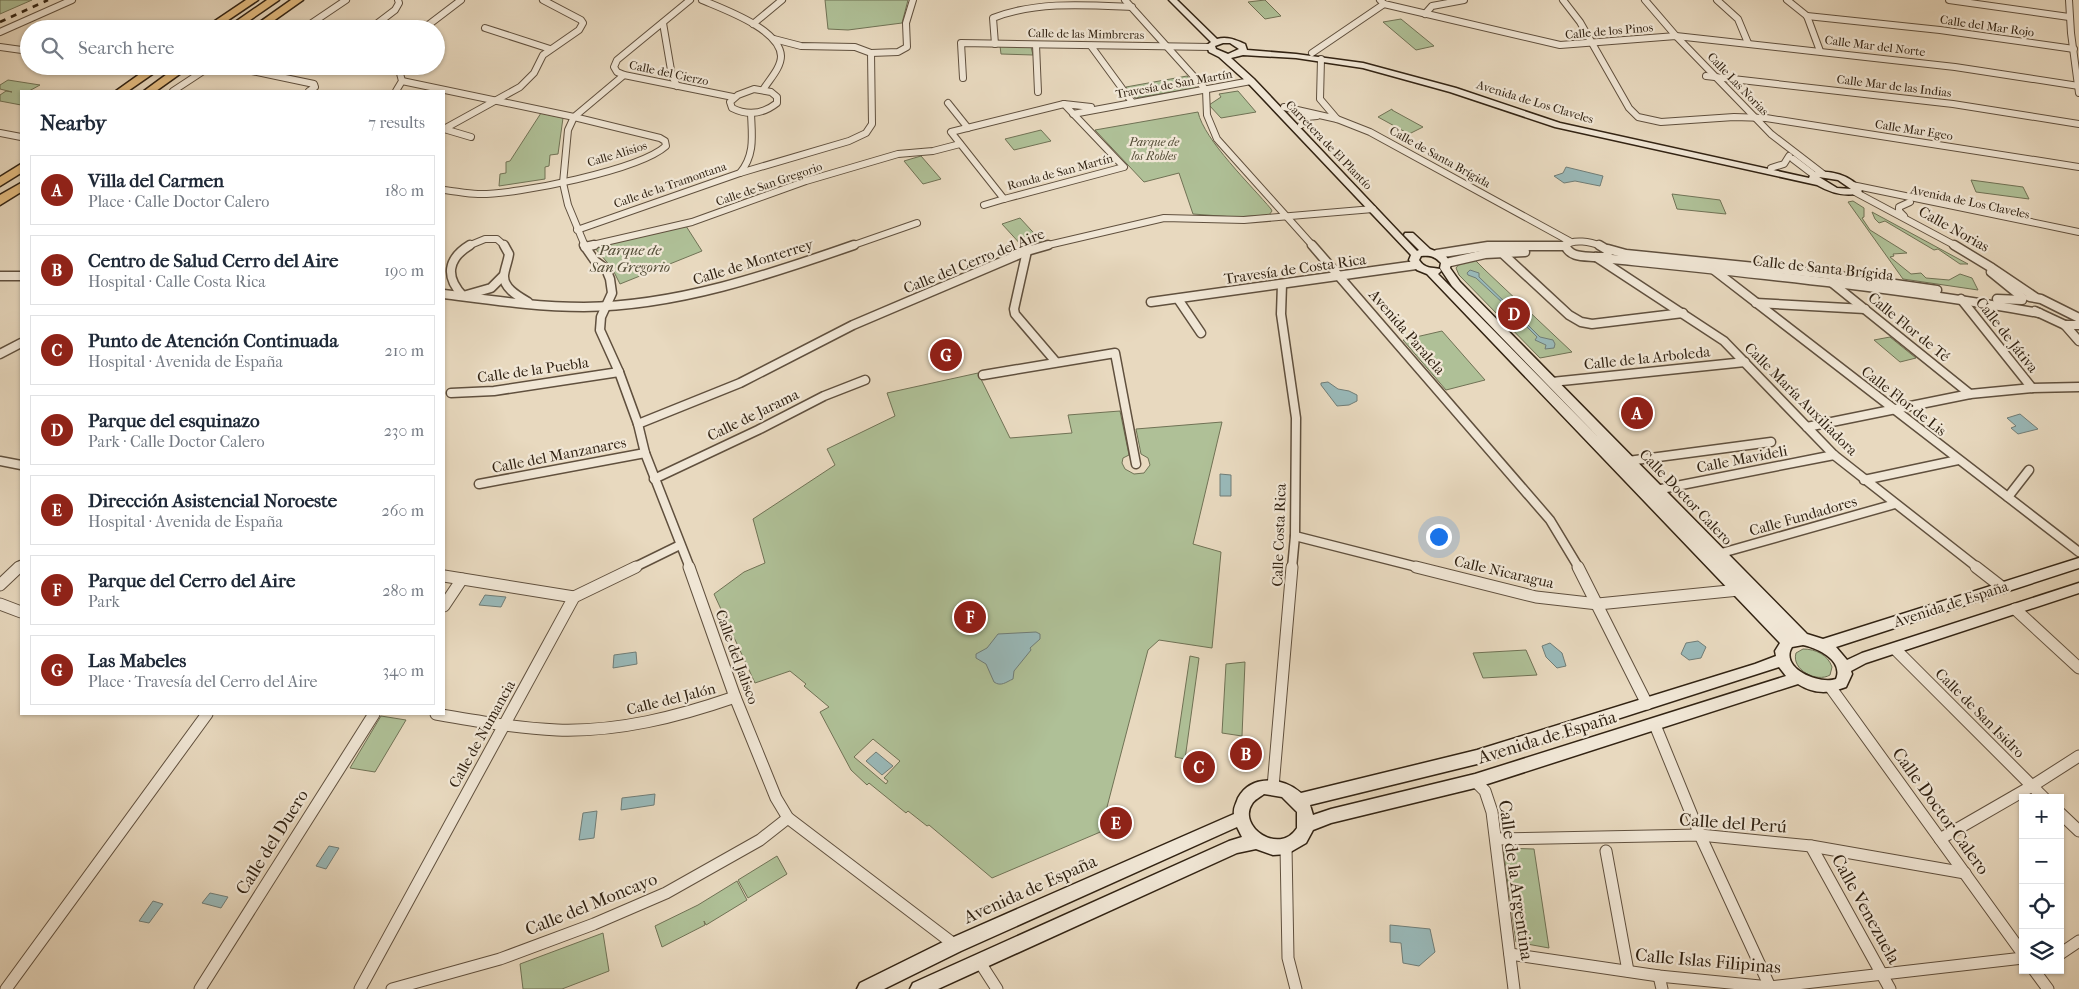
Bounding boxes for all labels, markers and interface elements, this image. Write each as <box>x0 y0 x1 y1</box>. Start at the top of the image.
street label: Calle del Mar Rojo <box>1939 12 2035 40</box>
search box <box>20 20 445 75</box>
street label: Calle de los Pinos <box>1564 20 1654 42</box>
street label: Calle de las Mimbreras <box>1028 26 1145 42</box>
street label: Calle Mar del Norte <box>1824 33 1926 59</box>
icon: search <box>38 34 66 62</box>
text: Search here <box>78 37 174 59</box>
street label: Calle Las Norias <box>1704 50 1772 119</box>
street label: Calle del Cierzo <box>628 58 710 88</box>
street label: Travesía de San Martín <box>1115 67 1234 101</box>
street label: Calle Mar de las Indias <box>1836 72 1953 100</box>
street label: Avenida de Los Claveles <box>1474 77 1596 127</box>
street label: Carretera de El Plantío <box>1283 98 1375 192</box>
text: Nearby <box>40 111 106 135</box>
text: 7 results <box>368 113 425 132</box>
street label: Calle Mar Egeo <box>1874 117 1954 143</box>
street label: Calle de Santa Brígida <box>1387 123 1493 191</box>
park label: Parque de los Robles <box>1128 135 1180 163</box>
street label: Calle Alisios <box>585 138 649 170</box>
street label: Ronda de San Martín <box>1006 151 1114 193</box>
street label: Calle de la Tramontana <box>612 159 729 211</box>
street label: Calle de San Gregorio <box>714 159 824 209</box>
text: Villa del Carmen <box>88 170 224 192</box>
text: A <box>52 181 62 200</box>
text: 180 m <box>385 181 424 200</box>
street label: Avenida de Los Claveles <box>1908 182 2032 222</box>
text: Place · Calle Doctor Calero <box>88 192 269 211</box>
street label: Calle Norias <box>1916 202 1993 256</box>
street label: Calle del Cerro del Aire <box>901 224 1048 298</box>
street label: Calle de Monterrey <box>691 235 816 289</box>
park label: Parque de San Gregorio <box>589 241 670 276</box>
text: Centro de Salud Cerro del Aire <box>88 250 338 272</box>
street label: Travesía de Costa Rica <box>1223 250 1368 288</box>
street label: Calle de Santa Brígida <box>1752 252 1895 284</box>
text: B <box>52 261 62 280</box>
text: 190 m <box>384 261 424 280</box>
text: Hospital · Calle Costa Rica <box>88 272 266 291</box>
street label: Avenida Paralela <box>1364 285 1450 379</box>
street label: Calle Flor de Té <box>1864 288 1954 366</box>
street label: Calle de Játiva <box>1972 294 2043 377</box>
pin: D <box>1498 295 1530 333</box>
text: Punto de Atención Continuada <box>88 330 338 352</box>
pin: G <box>930 336 962 374</box>
street label: Calle María Auxiliadora <box>1741 339 1862 460</box>
text: C <box>52 341 62 360</box>
text: 210 m <box>385 341 424 360</box>
street label: Calle de la Arboleda <box>1583 342 1712 374</box>
text: Hospital · Avenida de España <box>88 352 283 371</box>
street label: Calle de la Puebla <box>476 353 591 387</box>
street label: Calle Flor de Lis <box>1858 362 1950 440</box>
street label: Calle de Jarama <box>704 385 803 445</box>
pin: A <box>1621 394 1653 432</box>
text: Parque del esquinazo <box>88 410 260 432</box>
text: D <box>51 421 63 440</box>
text: 230 m <box>384 421 424 440</box>
text: Park · Calle Doctor Calero <box>88 432 265 451</box>
street label: Calle del Manzanares <box>490 433 628 477</box>
street label: Calle Mavideli <box>1695 441 1790 477</box>
street label: Calle Doctor Calero <box>1636 445 1737 549</box>
street label: Calle Costa Rica <box>1268 482 1290 587</box>
text: Dirección Asistencial Noroeste <box>88 490 337 512</box>
street label: Calle Fundadores <box>1747 492 1859 540</box>
text: E <box>52 501 62 520</box>
text: 260 m <box>382 501 424 520</box>
text: Hospital · Avenida de España <box>88 512 283 531</box>
your location <box>1426 524 1452 550</box>
street label: Calle Nicaragua <box>1452 552 1557 592</box>
text: Parque del Cerro del Aire <box>88 570 295 592</box>
street label: Avenida de España <box>1890 577 2012 631</box>
text: F <box>53 581 61 600</box>
text: 280 m <box>382 581 424 600</box>
text: Park <box>88 592 120 611</box>
pin: F <box>954 598 986 636</box>
street label: Calle del Jalisco <box>712 607 763 707</box>
text: Las Mabeles <box>88 650 186 672</box>
text: G <box>51 661 63 680</box>
text: 340 m <box>382 661 424 680</box>
street label: Calle de San Isidro <box>1932 665 2029 762</box>
text: Place · Travesía del Cerro del Aire <box>88 672 318 691</box>
street label: Calle de Numancia <box>445 676 520 791</box>
street label: Calle del Jalón <box>625 679 718 719</box>
street label: Avenida de España <box>1474 706 1619 769</box>
pin: B <box>1230 735 1262 773</box>
street label: Calle Doctor Calero <box>1888 744 1994 879</box>
pin: C <box>1183 748 1215 786</box>
street label: Calle del Duero <box>232 786 313 899</box>
map controls <box>2019 794 2064 974</box>
button: + <box>2019 794 2064 839</box>
street label: Calle de la Argentina <box>1494 799 1537 962</box>
pin: E <box>1100 804 1132 842</box>
street label: Calle del Perú <box>1678 809 1787 838</box>
button: − <box>2019 839 2064 884</box>
street label: Avenida de España <box>959 850 1101 929</box>
street label: Calle Venezuela <box>1827 851 1905 968</box>
street label: Calle del Moncayo <box>522 868 660 941</box>
button: locate <box>2019 884 2064 929</box>
button: layers <box>2019 929 2064 974</box>
street label: Calle Islas Filipinas <box>1634 945 1782 978</box>

